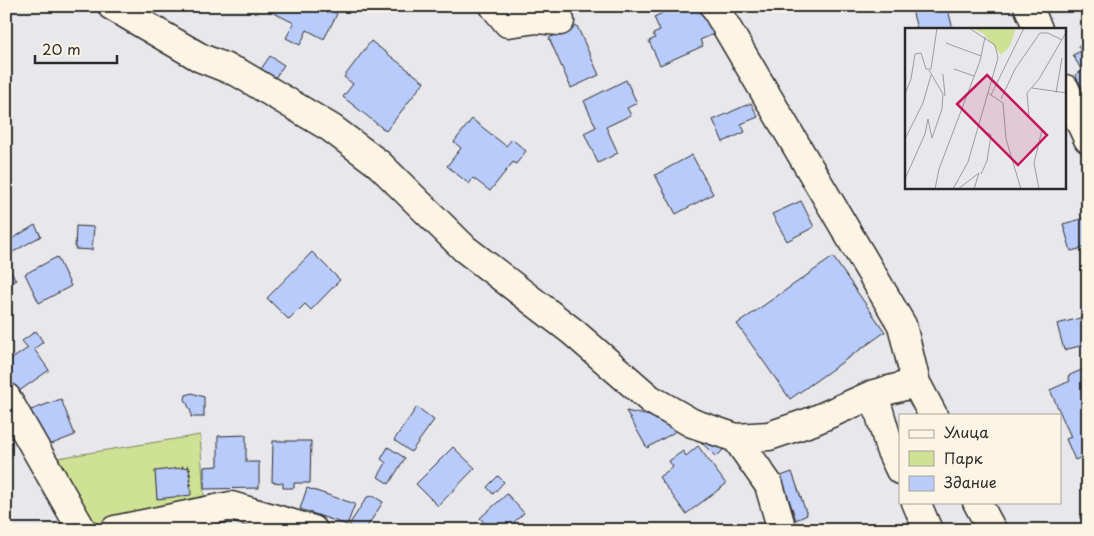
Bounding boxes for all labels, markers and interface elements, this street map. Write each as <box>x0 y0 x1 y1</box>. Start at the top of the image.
inset map <box>905 28 1066 189</box>
scale bar <box>35 32 118 64</box>
text: 20 m <box>42 37 81 60</box>
legend <box>899 414 1062 504</box>
text: Улица <box>944 420 989 443</box>
text: Парк <box>944 446 983 469</box>
text: Здание <box>944 470 997 493</box>

